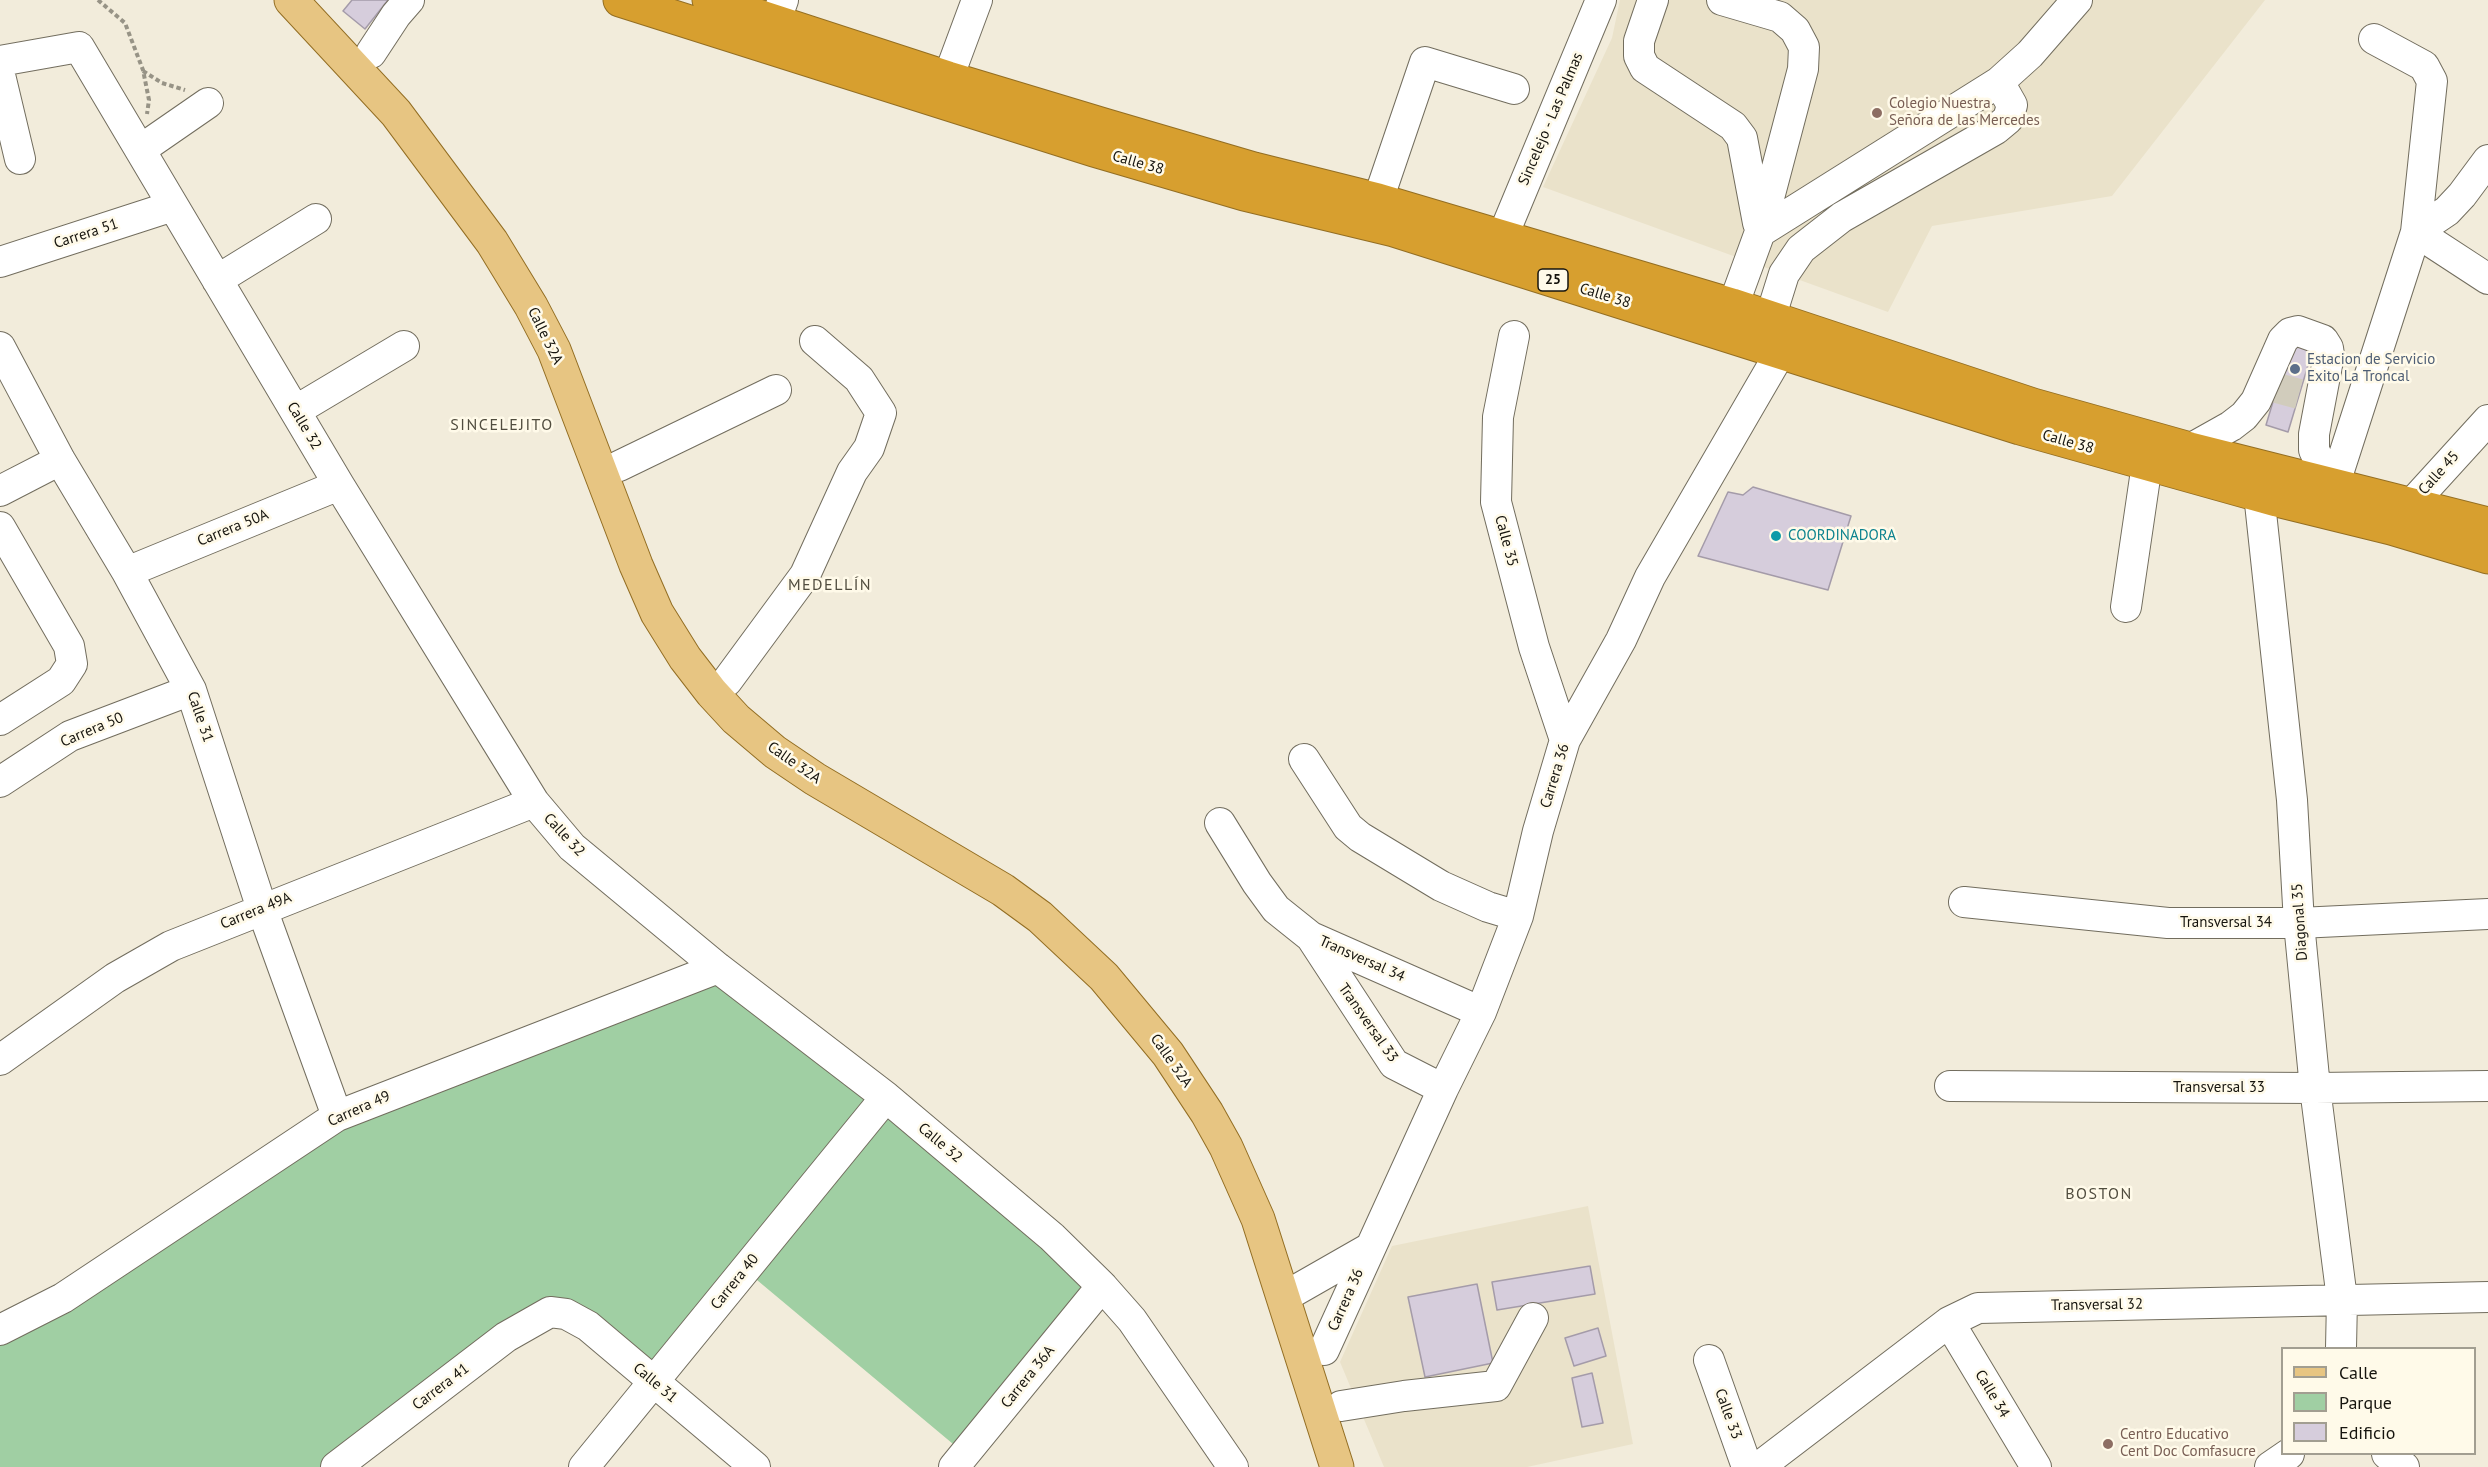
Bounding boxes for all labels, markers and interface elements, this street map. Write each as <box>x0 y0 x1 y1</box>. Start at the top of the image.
street label: Sincelejo - Las Palmas <box>1515 50 1587 188</box>
place label: Colegio Nuestra Señora de las Mercedes <box>1889 95 2040 130</box>
marker: Colegio Nuestra Señora de las Mercedes <box>1870 106 1884 120</box>
street label: Calle 38 <box>1110 147 1166 179</box>
street label: Carrera 51 <box>52 215 120 253</box>
road number: 25 <box>1538 269 1568 291</box>
street label: Calle 38 <box>1577 280 1633 312</box>
street label: Calle 32A <box>523 305 567 367</box>
place label: Estacion de Servicio Exito La Troncal <box>2307 351 2435 386</box>
marker: Estacion de Servicio Exito La Troncal <box>2288 362 2302 376</box>
street label: Calle 32 <box>283 399 325 453</box>
district label: SINCELEJITO <box>450 415 554 435</box>
street label: Calle 38 <box>2040 426 2096 458</box>
street label: Calle 45 <box>2415 447 2463 499</box>
street label: Carrera 50A <box>195 506 271 550</box>
street label: Calle 35 <box>1491 513 1521 569</box>
place label: COORDINADORA <box>1788 527 1896 545</box>
marker: COORDINADORA <box>1769 529 1783 543</box>
district label: MEDELLÍN <box>788 575 872 595</box>
street label: Calle 31 <box>183 689 217 745</box>
street label: Carrera 50 <box>58 709 126 751</box>
street label: Calle 32A <box>764 738 824 788</box>
street label: Carrera 36 <box>1537 742 1573 810</box>
street label: Calle 32 <box>540 810 588 860</box>
street label: Diagonal 35 <box>2288 883 2312 961</box>
street label: Carrera 49A <box>218 889 294 933</box>
street label: Transversal 34 <box>2180 914 2272 932</box>
street label: Transversal 34 <box>1316 932 1408 986</box>
street label: Transversal 33 <box>1334 980 1402 1066</box>
street label: Calle 32A <box>1146 1031 1196 1091</box>
street label: Transversal 33 <box>2173 1079 2265 1097</box>
street label: Carrera 49 <box>325 1087 393 1131</box>
street label: Calle 32 <box>914 1119 966 1167</box>
district label: BOSTON <box>2065 1184 2133 1204</box>
street label: Carrera 40 <box>707 1251 763 1313</box>
street label: Carrera 36 <box>1324 1266 1368 1334</box>
street label: Transversal 32 <box>2051 1295 2143 1315</box>
street label: Carrera 36A <box>997 1342 1059 1412</box>
legend <box>2281 1347 2476 1455</box>
street label: Calle 31 <box>629 1359 681 1407</box>
street label: Carrera 41 <box>409 1360 473 1414</box>
text: Calle <box>2339 1361 2378 1384</box>
street label: Calle 34 <box>1971 1367 2013 1421</box>
street label: Calle 33 <box>1711 1386 1745 1442</box>
text: Parque <box>2339 1391 2392 1414</box>
text: Edificio <box>2339 1421 2395 1444</box>
place label: Centro Educativo Cent Doc Comfasucre <box>2120 1426 2256 1461</box>
marker: Centro Educativo Cent Doc Comfasucre <box>2101 1437 2115 1451</box>

